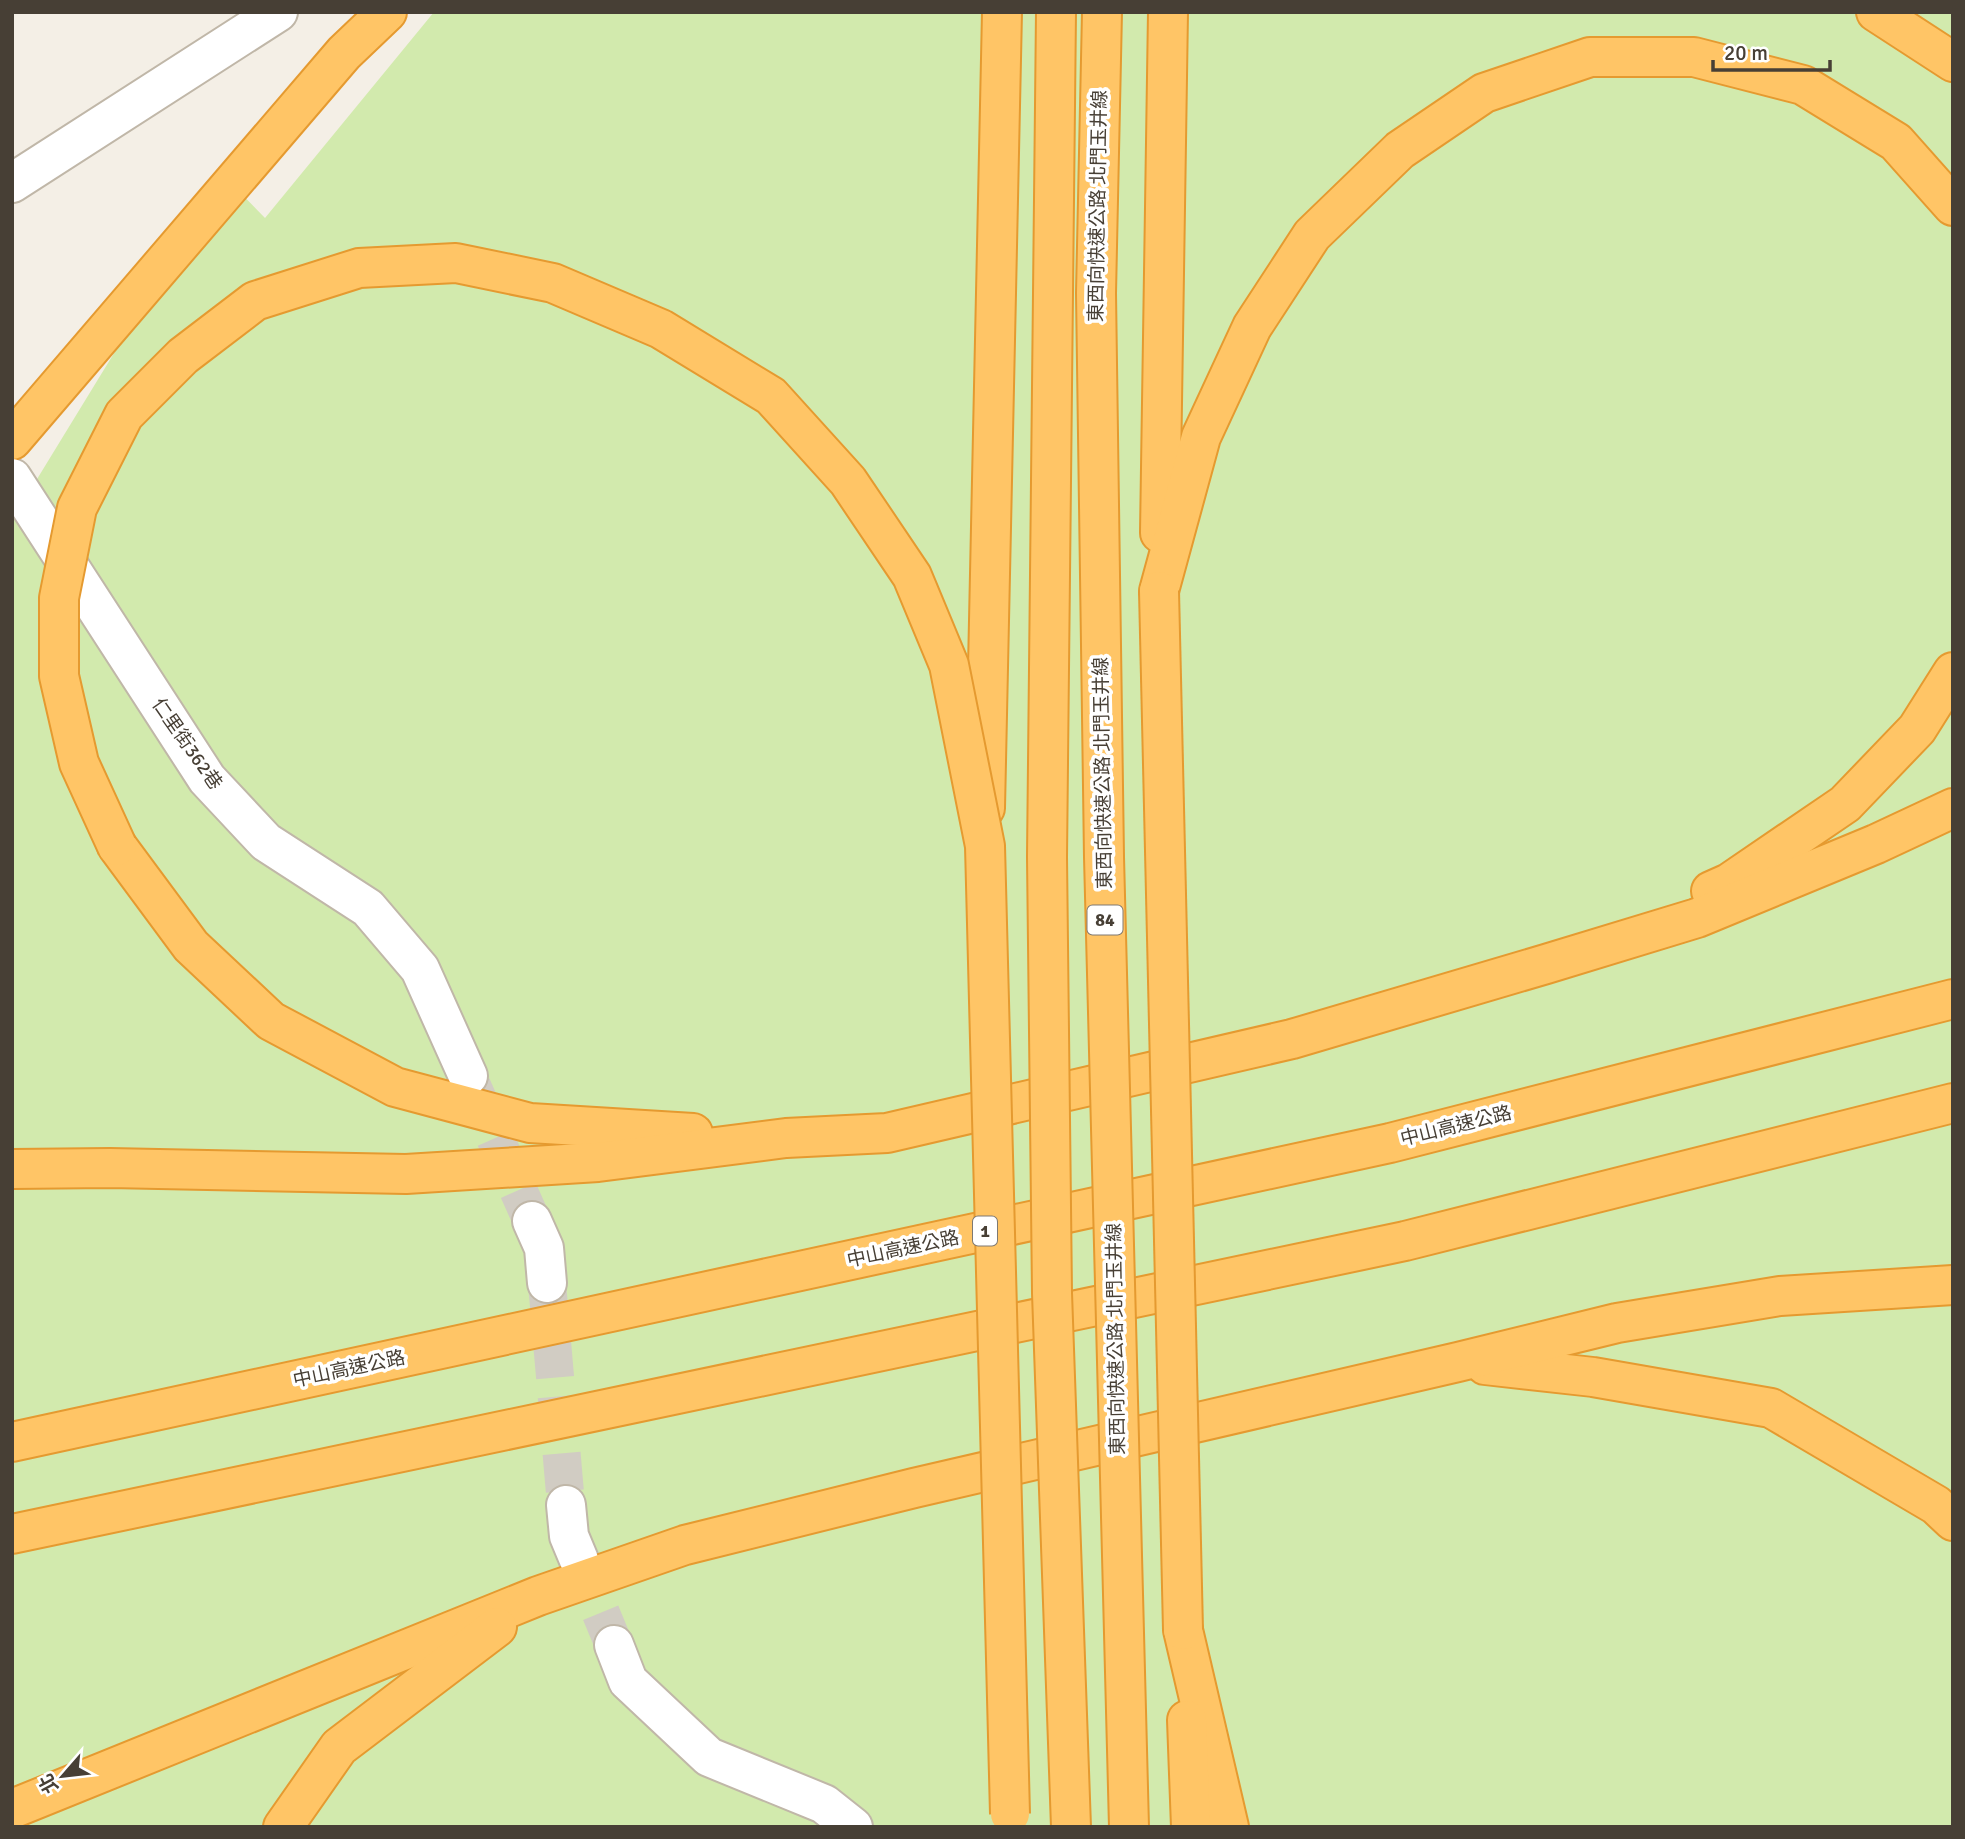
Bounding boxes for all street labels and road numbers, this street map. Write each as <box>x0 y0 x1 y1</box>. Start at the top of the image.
street label: 東西向快速公路 北門玉井線 <box>1084 90 1112 322</box>
street label: 東西向快速公路 北門玉井線 <box>1089 657 1117 889</box>
street label: 仁里街362巷 <box>147 693 227 795</box>
road number: 84 <box>1088 905 1122 934</box>
street label: 中山高速公路 <box>1398 1101 1514 1151</box>
road number: 1 <box>973 1216 997 1246</box>
street label: 東西向快速公路 北門玉井線 <box>1102 1223 1130 1455</box>
street label: 中山高速公路 <box>845 1225 961 1273</box>
street label: 中山高速公路 <box>291 1345 407 1393</box>

